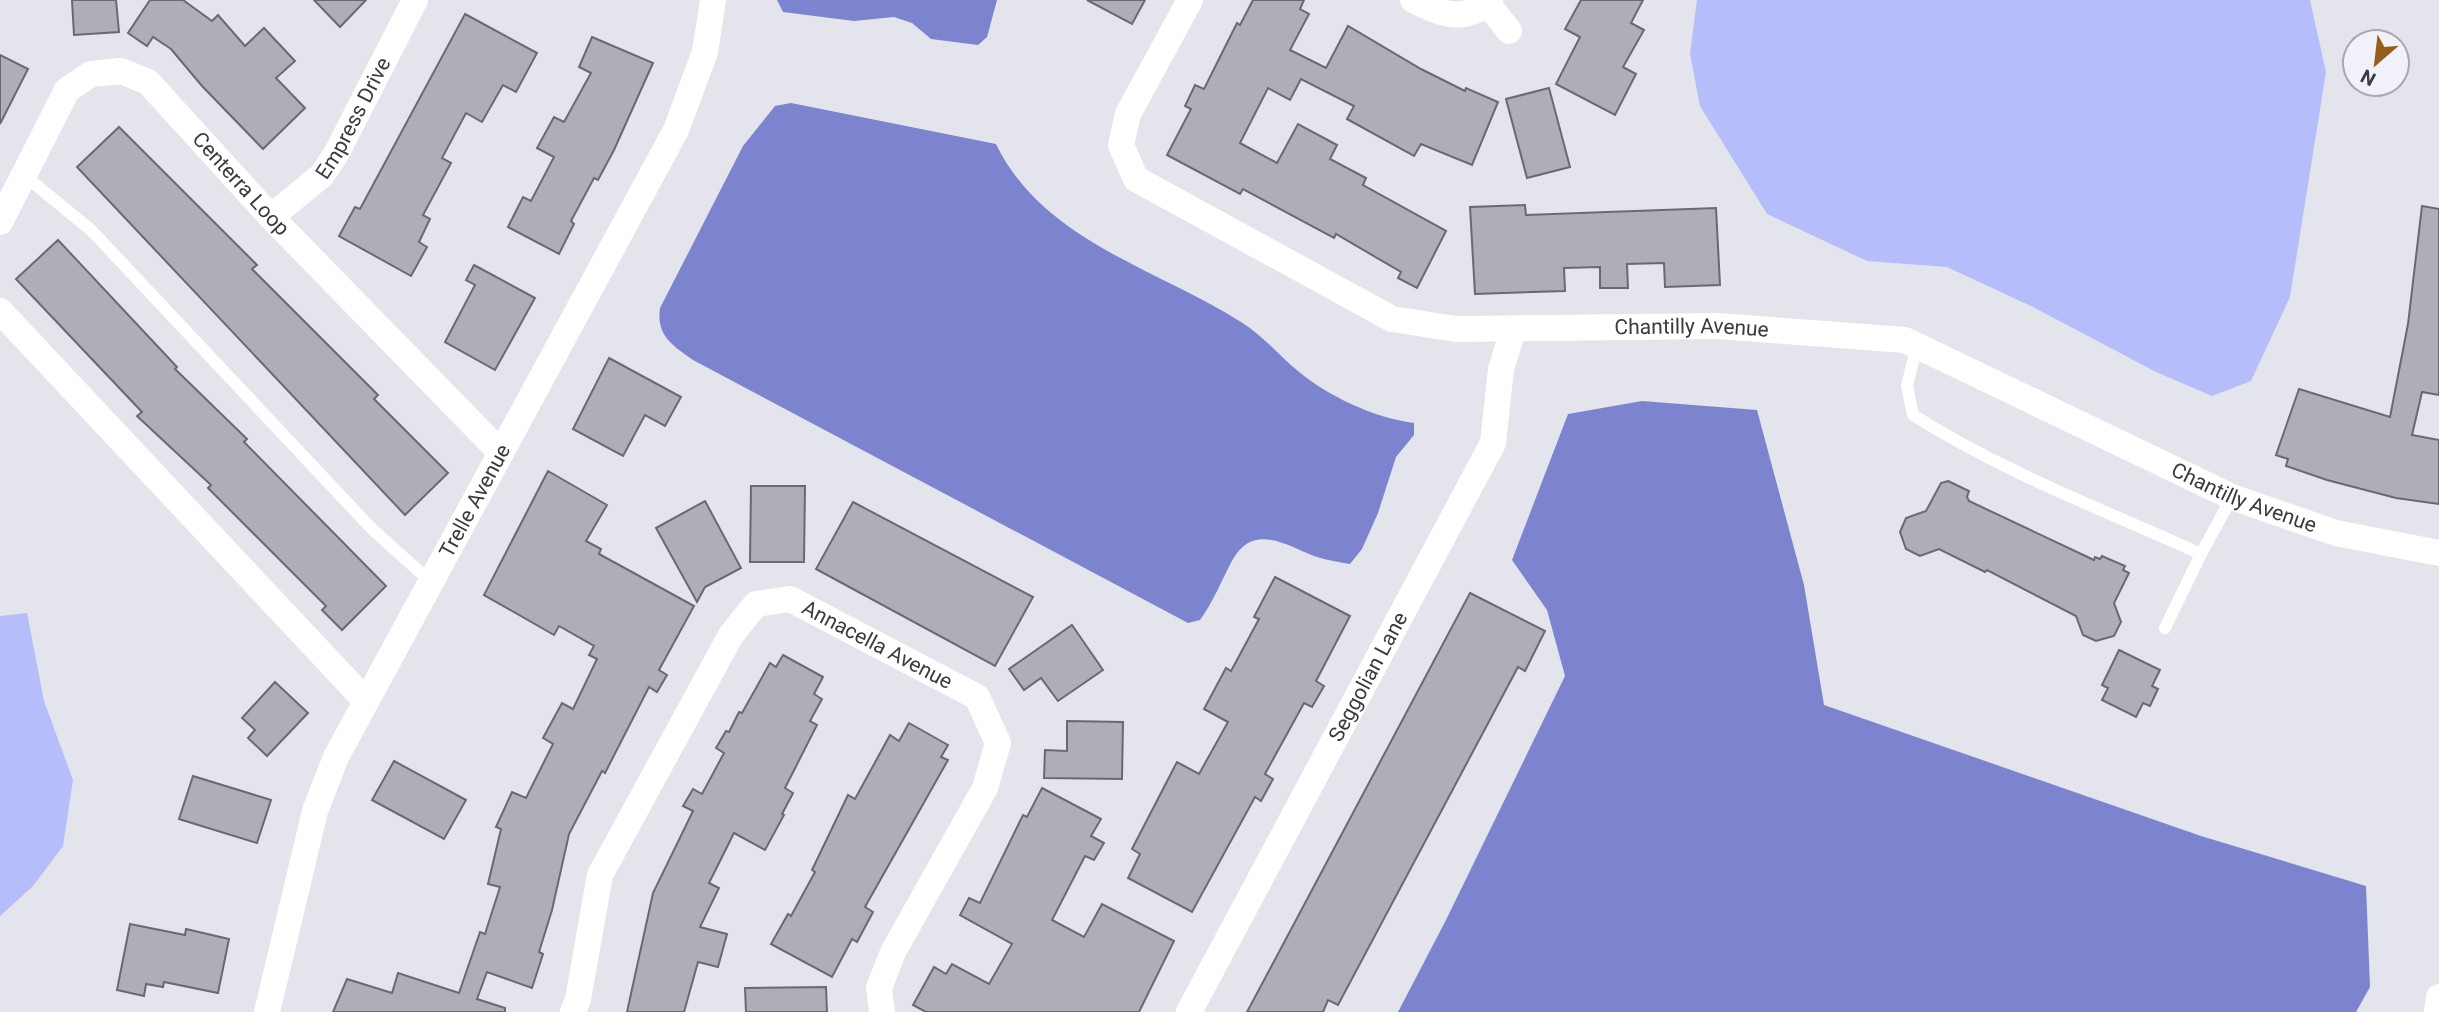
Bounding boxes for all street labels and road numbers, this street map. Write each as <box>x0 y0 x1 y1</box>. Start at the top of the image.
street label: Empress Drive <box>311 53 395 184</box>
street label: Centerra Loop <box>187 127 294 241</box>
street label: Chantilly Avenue <box>1614 314 1770 342</box>
street label: Trelle Avenue <box>435 440 515 562</box>
street label: Chantilly Avenue <box>2168 458 2320 537</box>
street label: Annacella Avenue <box>798 596 956 694</box>
street label: Seggolian Lane <box>1324 608 1412 746</box>

